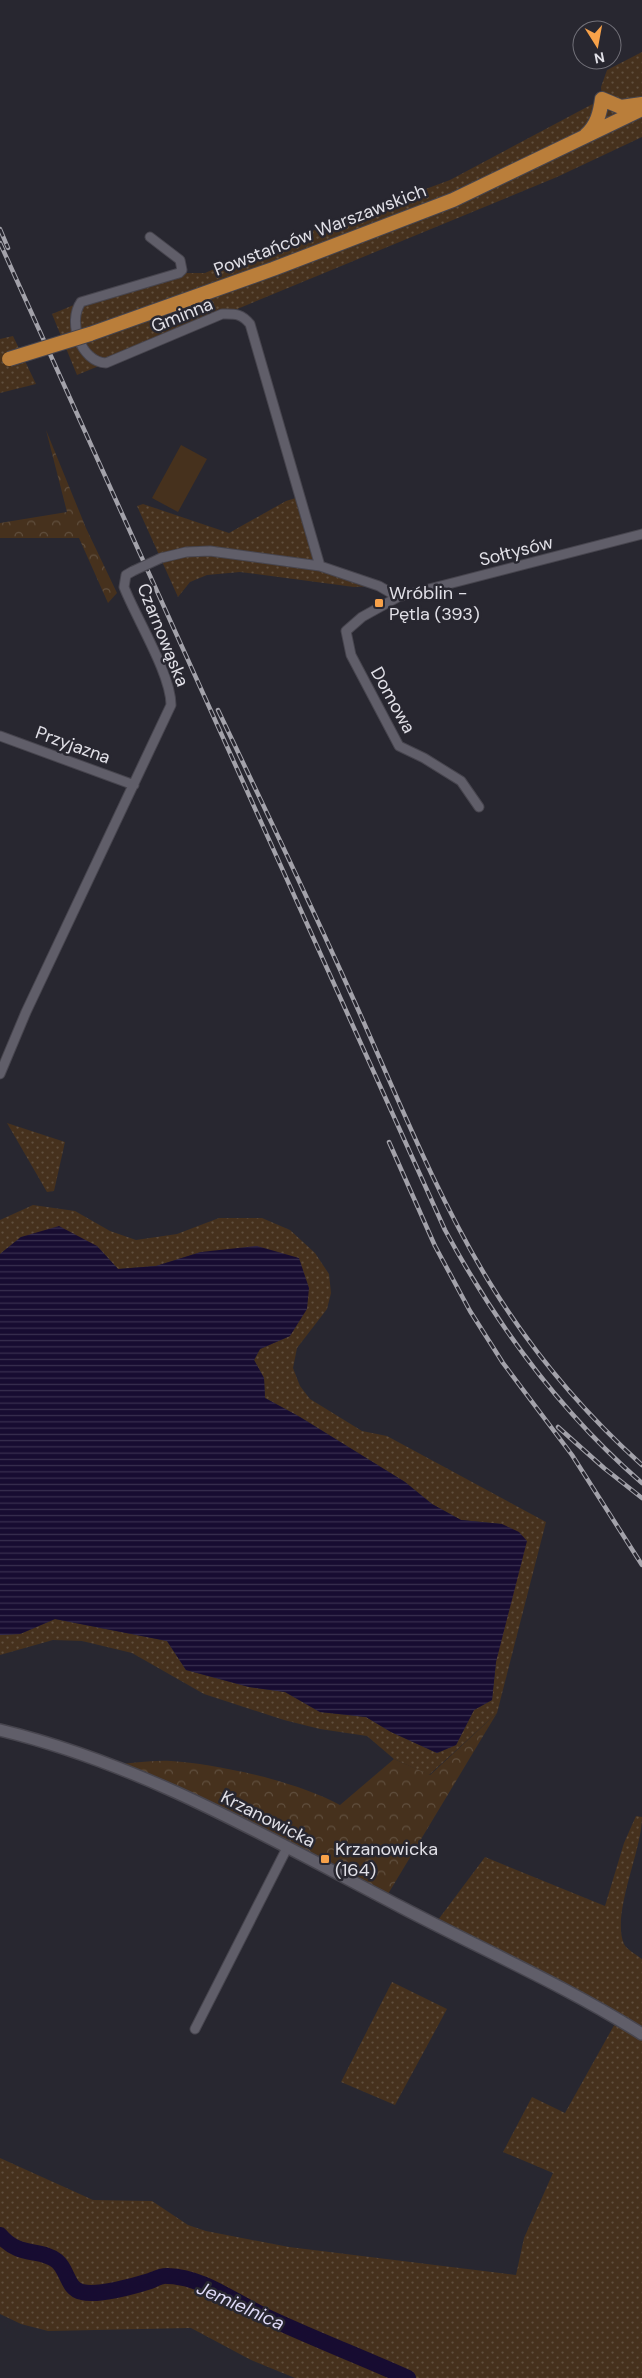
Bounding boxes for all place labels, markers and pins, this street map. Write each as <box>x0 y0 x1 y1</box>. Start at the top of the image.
place label: Wróblin - Pętla (393) <box>389 581 480 626</box>
marker: Wróblin - Pętla (393) <box>373 597 385 609</box>
place label: Krzanowicka (164) <box>335 1837 438 1882</box>
marker: Krzanowicka (164) <box>319 1853 331 1865</box>

